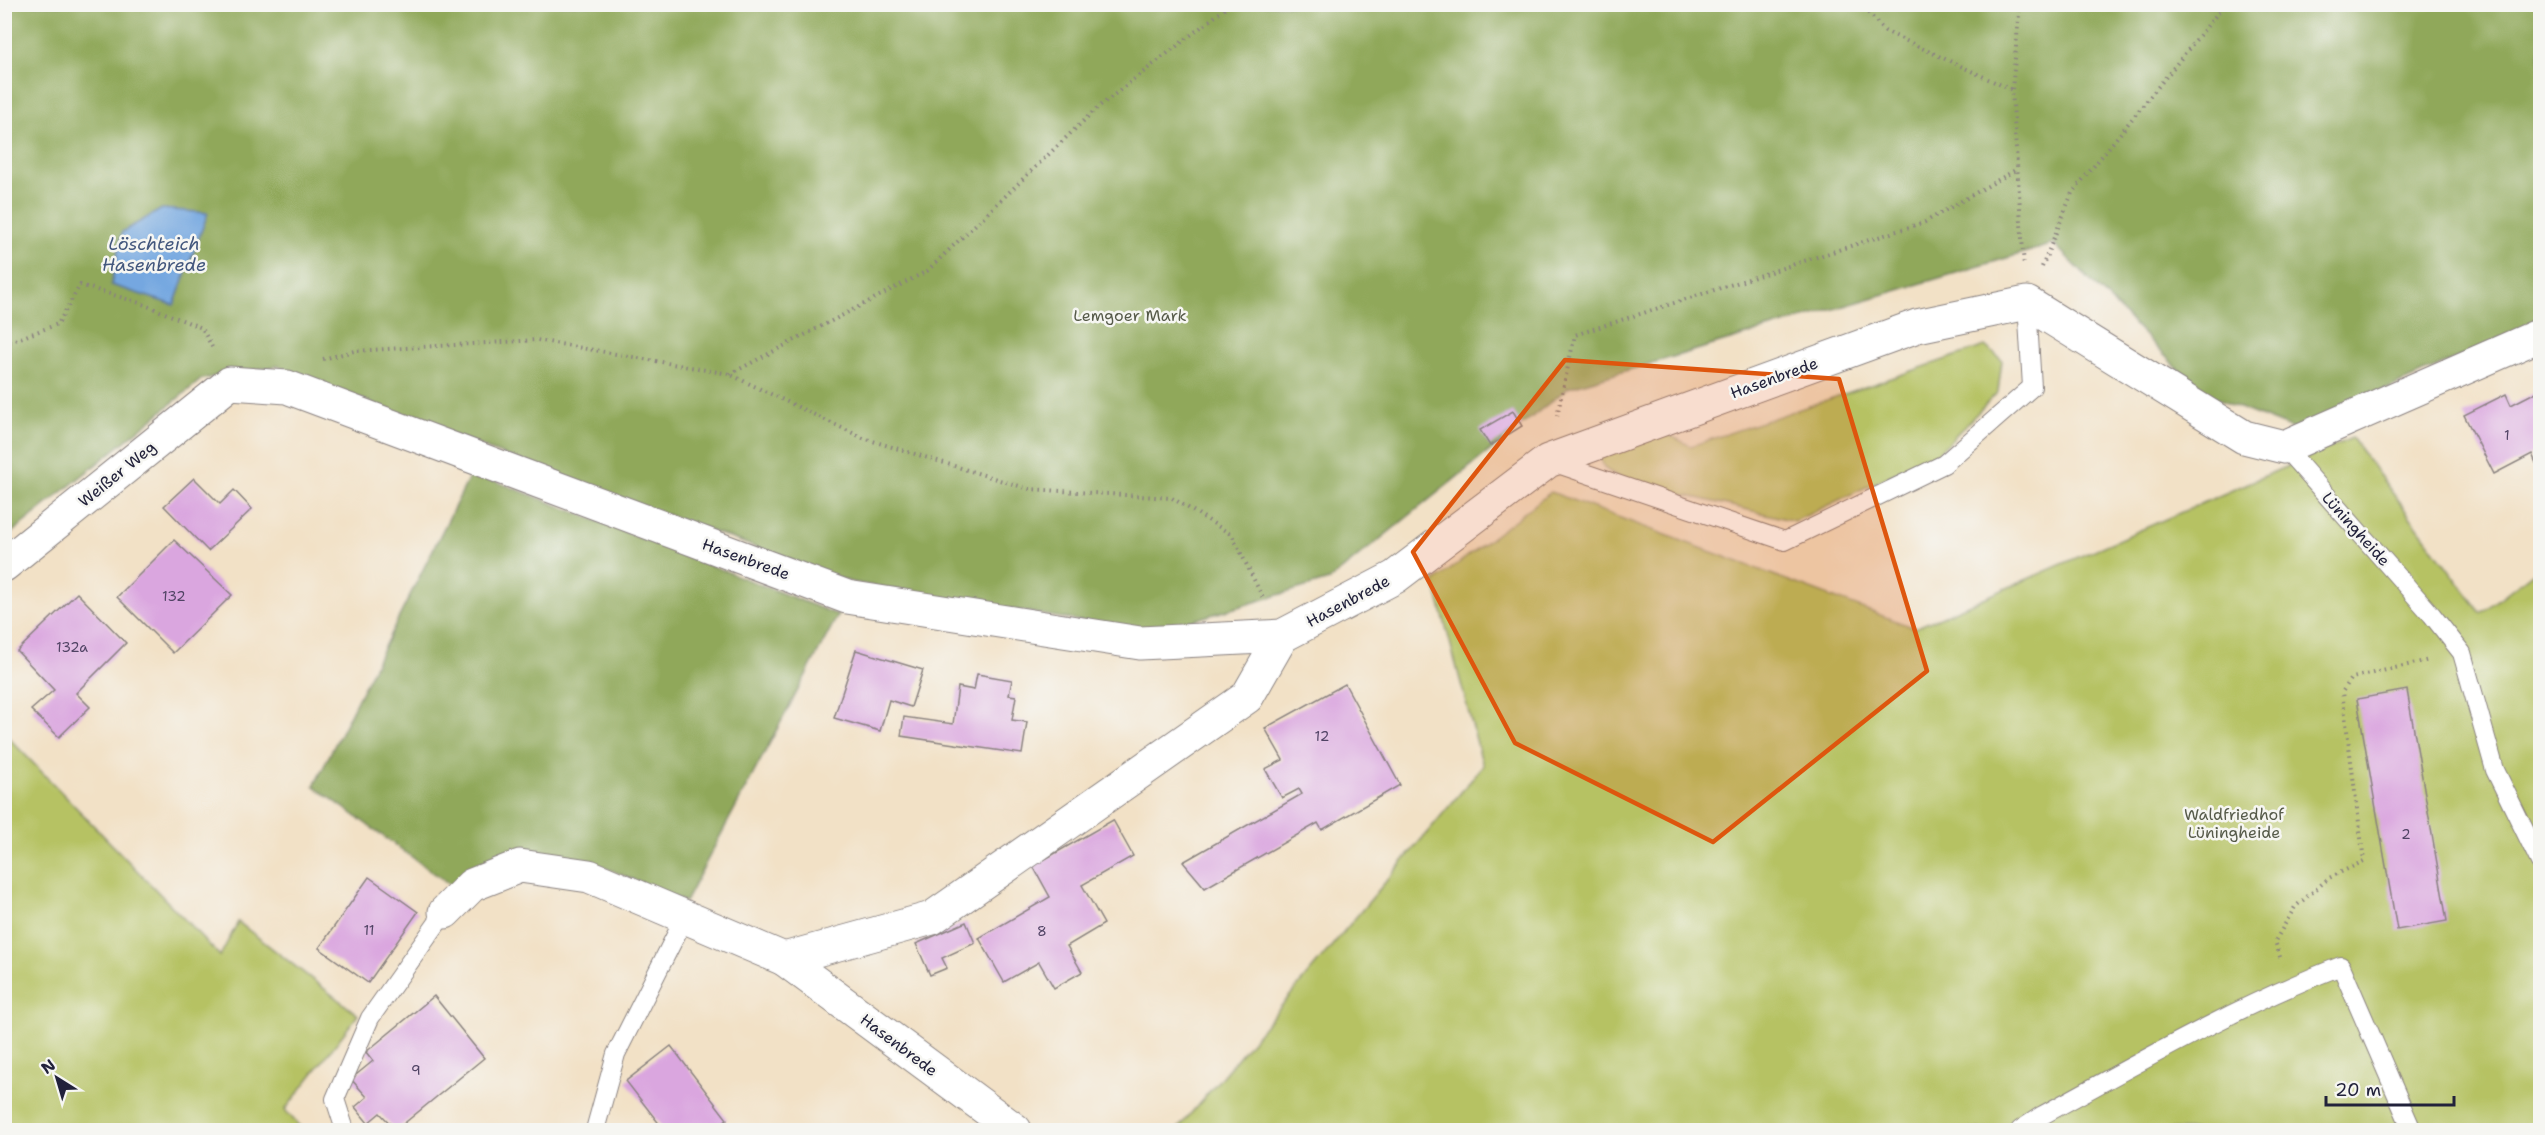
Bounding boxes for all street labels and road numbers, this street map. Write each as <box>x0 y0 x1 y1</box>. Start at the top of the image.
street label: Hasenbrede <box>1727 352 1821 404</box>
street label: Weißer Weg <box>74 436 160 512</box>
street label: Lüningheide <box>2317 488 2395 570</box>
street label: Hasenbrede <box>699 533 793 585</box>
street label: Hasenbrede <box>1303 570 1393 632</box>
street label: Hasenbrede <box>856 1009 942 1081</box>

